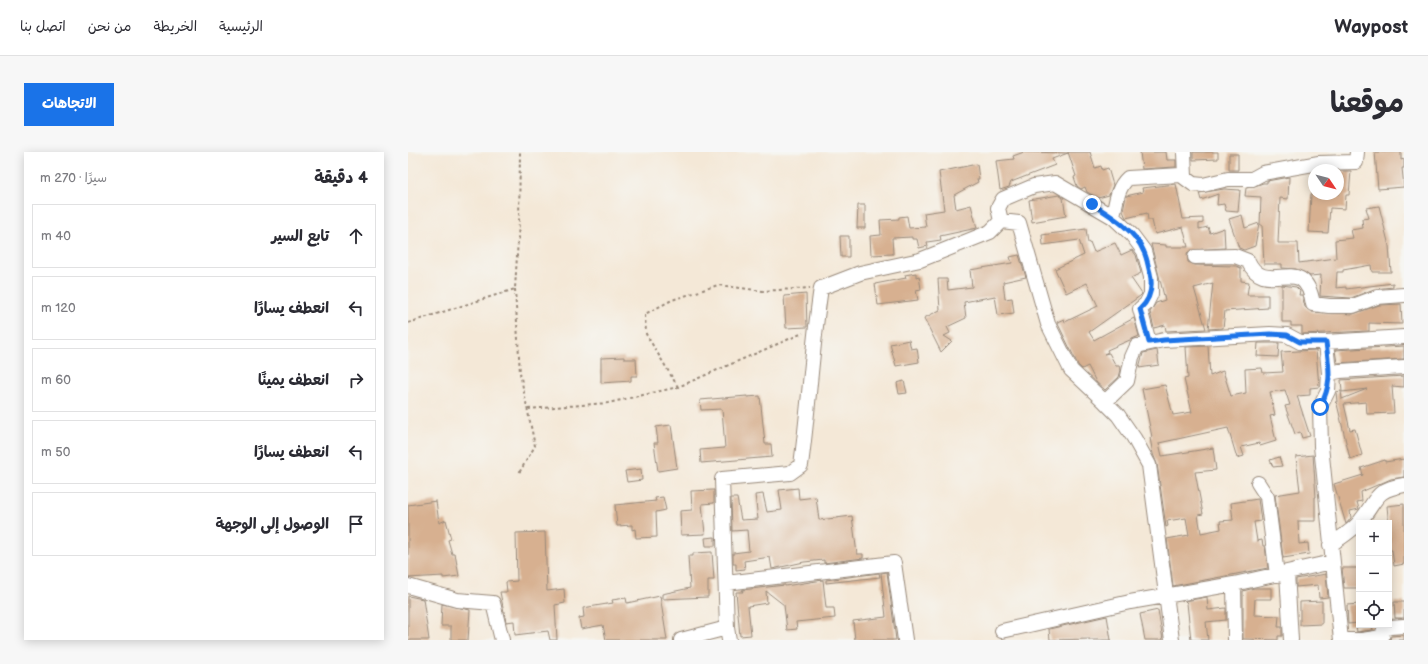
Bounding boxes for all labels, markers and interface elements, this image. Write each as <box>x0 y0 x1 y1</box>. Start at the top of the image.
text: Waypost <box>1334 16 1408 39</box>
text: اتصل بنا <box>20 18 66 35</box>
text: من نحن <box>88 18 131 35</box>
text: الخريطة <box>153 18 197 35</box>
text: الرئيسية <box>219 18 263 35</box>
button: الاتجاهات <box>24 83 114 126</box>
text: موقعنا <box>1330 87 1404 120</box>
north arrow <box>1308 164 1344 200</box>
text: 4 دقيقة <box>314 168 368 188</box>
text: سيرًا · 270 m <box>40 170 107 186</box>
route end <box>1083 195 1101 213</box>
icon: ahead <box>345 225 367 247</box>
text: تابع السير <box>271 227 329 246</box>
text: 40 m <box>41 228 71 244</box>
icon: left <box>345 297 367 319</box>
text: انعطف يسارًا <box>254 299 329 318</box>
text: 120 m <box>41 300 76 316</box>
icon: right <box>345 369 367 391</box>
text: انعطف يمينًا <box>258 371 329 390</box>
text: 60 m <box>41 372 71 388</box>
route start <box>1311 398 1329 416</box>
icon: left <box>345 441 367 463</box>
text: انعطف يسارًا <box>254 443 329 462</box>
text: 50 m <box>41 444 70 460</box>
icon: arrive <box>345 513 367 535</box>
text: الوصول إلى الوجهة <box>215 515 329 534</box>
map controls <box>1356 520 1392 628</box>
button: + <box>1356 520 1392 556</box>
button: − <box>1356 556 1392 592</box>
button: locate <box>1356 592 1392 628</box>

